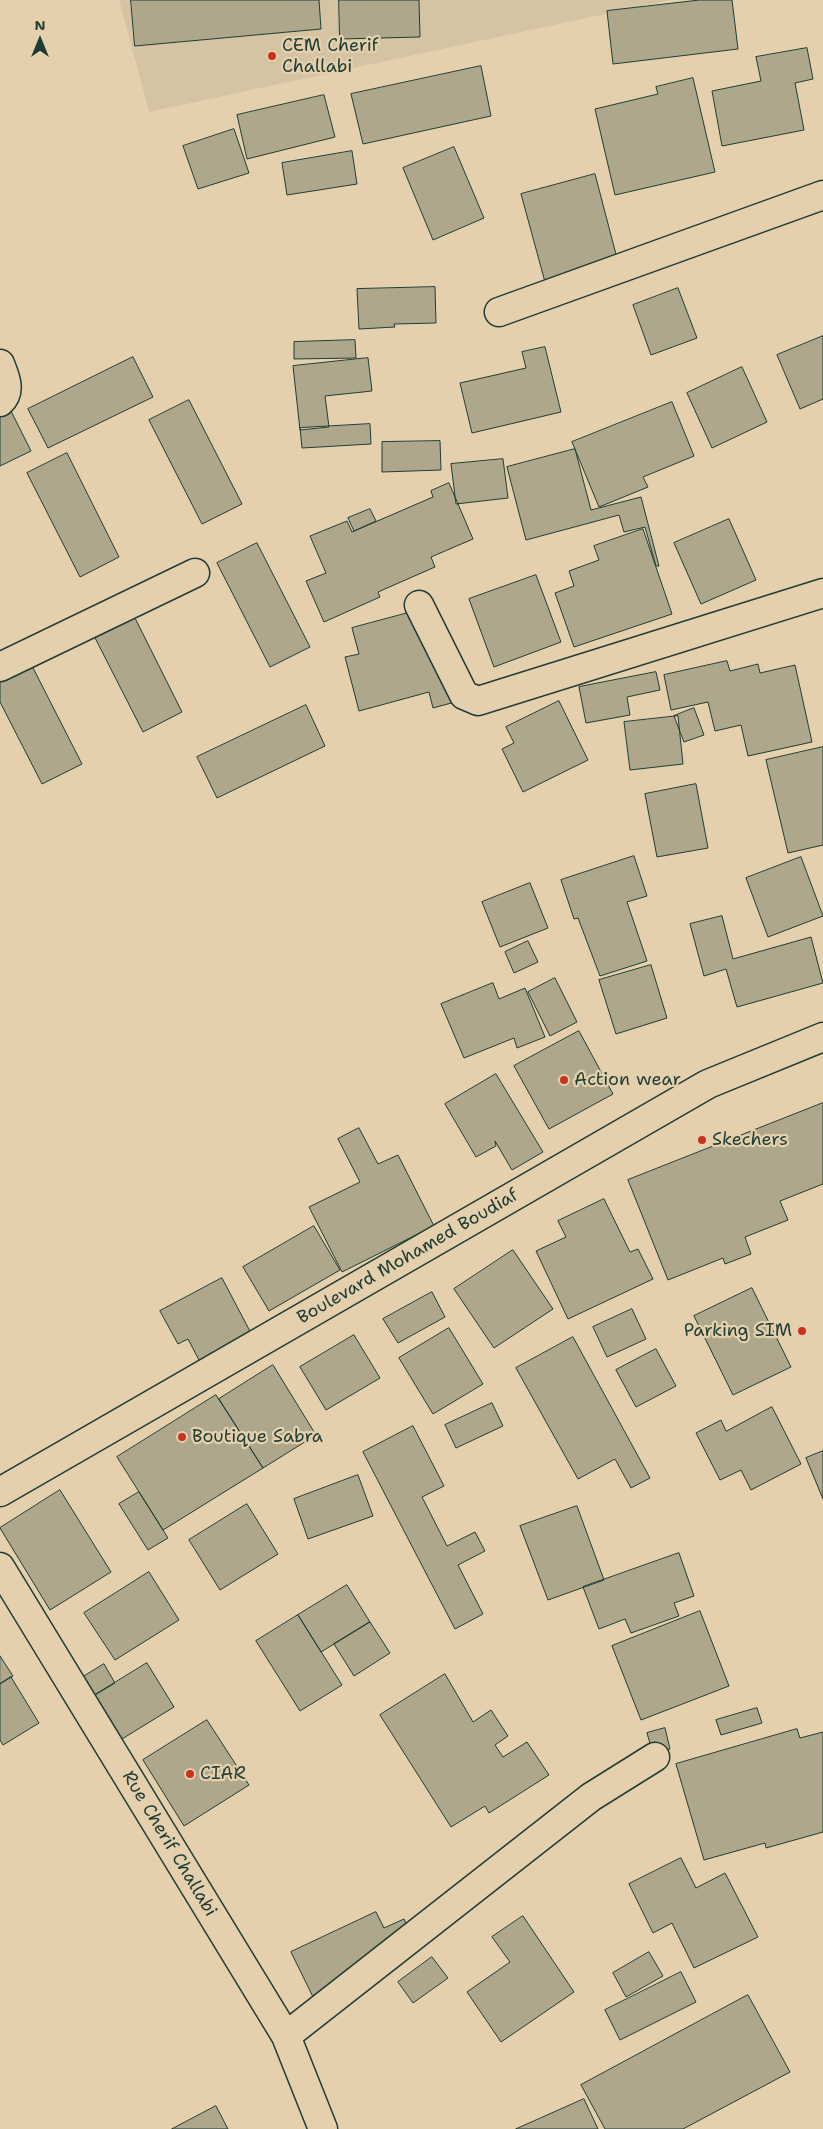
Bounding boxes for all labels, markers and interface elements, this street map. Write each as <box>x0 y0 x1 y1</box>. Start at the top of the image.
north arrow <box>15 15 65 65</box>
text: N <box>34 16 46 34</box>
place label: CEM Cherif Challabi <box>282 35 378 78</box>
marker: CEM Cherif Challabi <box>266 50 278 62</box>
place label: Action wear <box>574 1069 681 1091</box>
marker: Action wear <box>558 1074 570 1086</box>
place label: Skechers <box>712 1129 788 1151</box>
marker: Skechers <box>696 1134 708 1146</box>
street label: Boulevard Mohamed Boudiaf <box>294 1185 522 1329</box>
place label: Parking SIM <box>684 1320 792 1342</box>
marker: Parking SIM <box>796 1325 808 1337</box>
place label: Boutique Sabra <box>192 1426 323 1448</box>
marker: Boutique Sabra <box>176 1431 188 1443</box>
place label: CIAR <box>200 1763 246 1785</box>
street label: Rue Cherif Challabi <box>117 1767 221 1921</box>
marker: CIAR <box>184 1768 196 1780</box>

